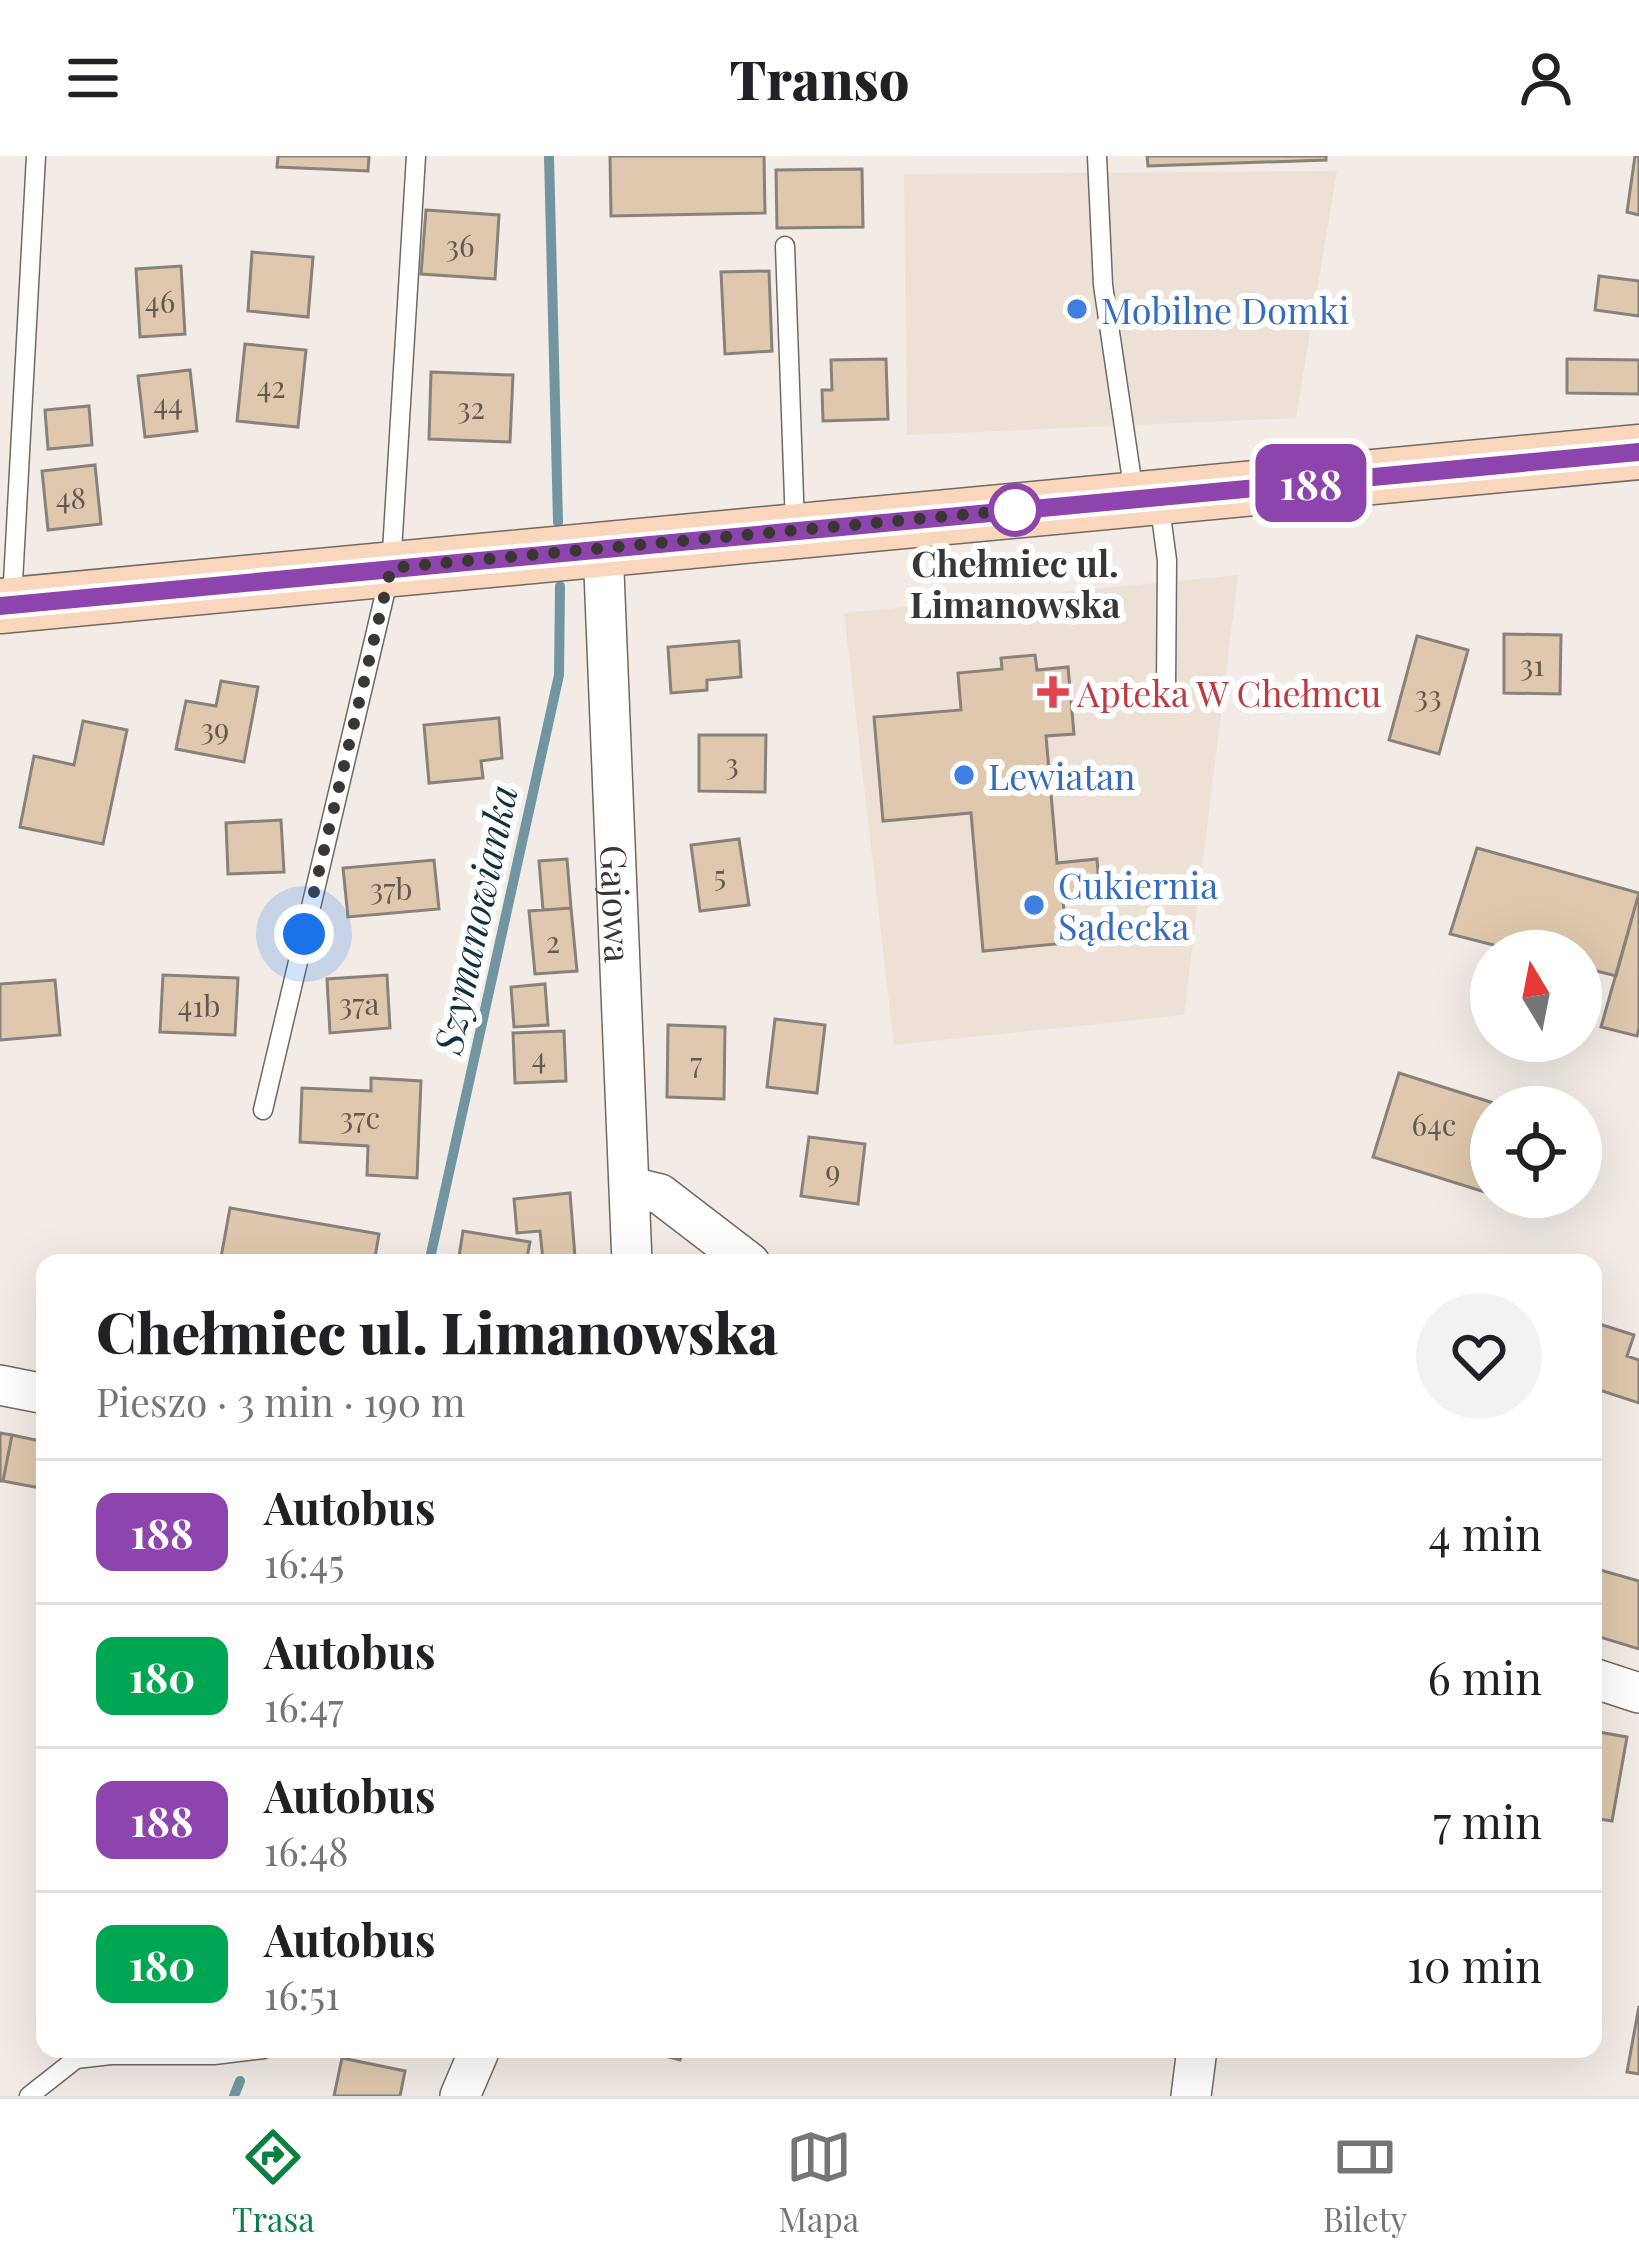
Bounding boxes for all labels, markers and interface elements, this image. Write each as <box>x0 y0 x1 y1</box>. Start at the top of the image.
text: Transo <box>729 42 910 114</box>
icon: menu <box>60 45 126 111</box>
icon: person <box>1513 45 1579 111</box>
house number: 36 <box>445 225 475 265</box>
house number: 46 <box>145 281 175 321</box>
place label: Mobilne Domki <box>1101 285 1349 333</box>
marker: Mobilne Domki <box>1064 296 1090 322</box>
house number: 42 <box>256 366 286 406</box>
house number: 44 <box>153 383 183 423</box>
house number: 32 <box>457 387 485 427</box>
line badge: 188 <box>1242 444 1380 522</box>
text: 188 <box>1279 455 1343 511</box>
house number: 48 <box>56 477 86 517</box>
marker: Chełmiec ul. Limanowska <box>990 485 1040 535</box>
place label: Chełmiec ul. Limanowska <box>910 538 1121 627</box>
house number: 31 <box>1520 644 1544 684</box>
place label: Apteka W Chełmcu <box>1076 668 1382 716</box>
house number: 33 <box>1414 675 1442 715</box>
marker: Apteka W Chełmcu <box>1040 679 1066 705</box>
house number: 39 <box>201 708 229 748</box>
house number: 3 <box>725 743 739 783</box>
place label: Lewiatan <box>988 751 1136 799</box>
marker: Lewiatan <box>951 762 977 788</box>
water label: Szymanowianka <box>420 780 528 1059</box>
street label: Gajowa <box>591 844 644 964</box>
house number: 5 <box>714 855 726 895</box>
place label: Cukiernia Sądecka <box>1058 860 1218 949</box>
house number: 37b <box>370 868 412 908</box>
marker: Cukiernia Sądecka <box>1021 892 1047 918</box>
your location <box>274 904 334 964</box>
house number: 2 <box>546 921 560 961</box>
north arrow <box>1470 930 1602 1062</box>
map controls <box>1470 930 1602 1218</box>
house number: 37a <box>339 983 379 1023</box>
house number: 41b <box>178 985 220 1025</box>
house number: 4 <box>532 1037 546 1077</box>
house number: 7 <box>690 1042 702 1082</box>
button: locate <box>1470 1086 1602 1218</box>
house number: 37c <box>340 1097 380 1137</box>
house number: 64c <box>1412 1104 1456 1144</box>
house number: 9 <box>825 1150 841 1190</box>
text: Chełmiec ul. Limanowska <box>96 1292 778 1368</box>
button: heart <box>1416 1293 1542 1419</box>
text: Pieszo · 3 min · 190 m <box>96 1375 465 1427</box>
text: Autobus <box>264 1476 435 1536</box>
text: 4 min <box>1429 1502 1542 1562</box>
text: 188 <box>130 1504 194 1560</box>
text: 16:45 <box>264 1536 344 1588</box>
text: Autobus <box>264 1620 435 1680</box>
text: 6 min <box>1428 1646 1542 1706</box>
text: 180 <box>129 1648 195 1704</box>
text: 16:47 <box>264 1680 344 1732</box>
text: Autobus <box>264 1764 435 1824</box>
text: 7 min <box>1433 1790 1542 1850</box>
text: 188 <box>130 1792 194 1848</box>
text: 16:48 <box>264 1824 349 1876</box>
text: Autobus <box>264 1908 435 1968</box>
text: 10 min <box>1407 1934 1542 1994</box>
text: 180 <box>129 1936 195 1992</box>
text: 16:51 <box>264 1968 340 2020</box>
tab: Trasa <box>232 2124 315 2240</box>
tab: Mapa <box>778 2124 859 2240</box>
tab: Bilety <box>1323 2124 1407 2240</box>

